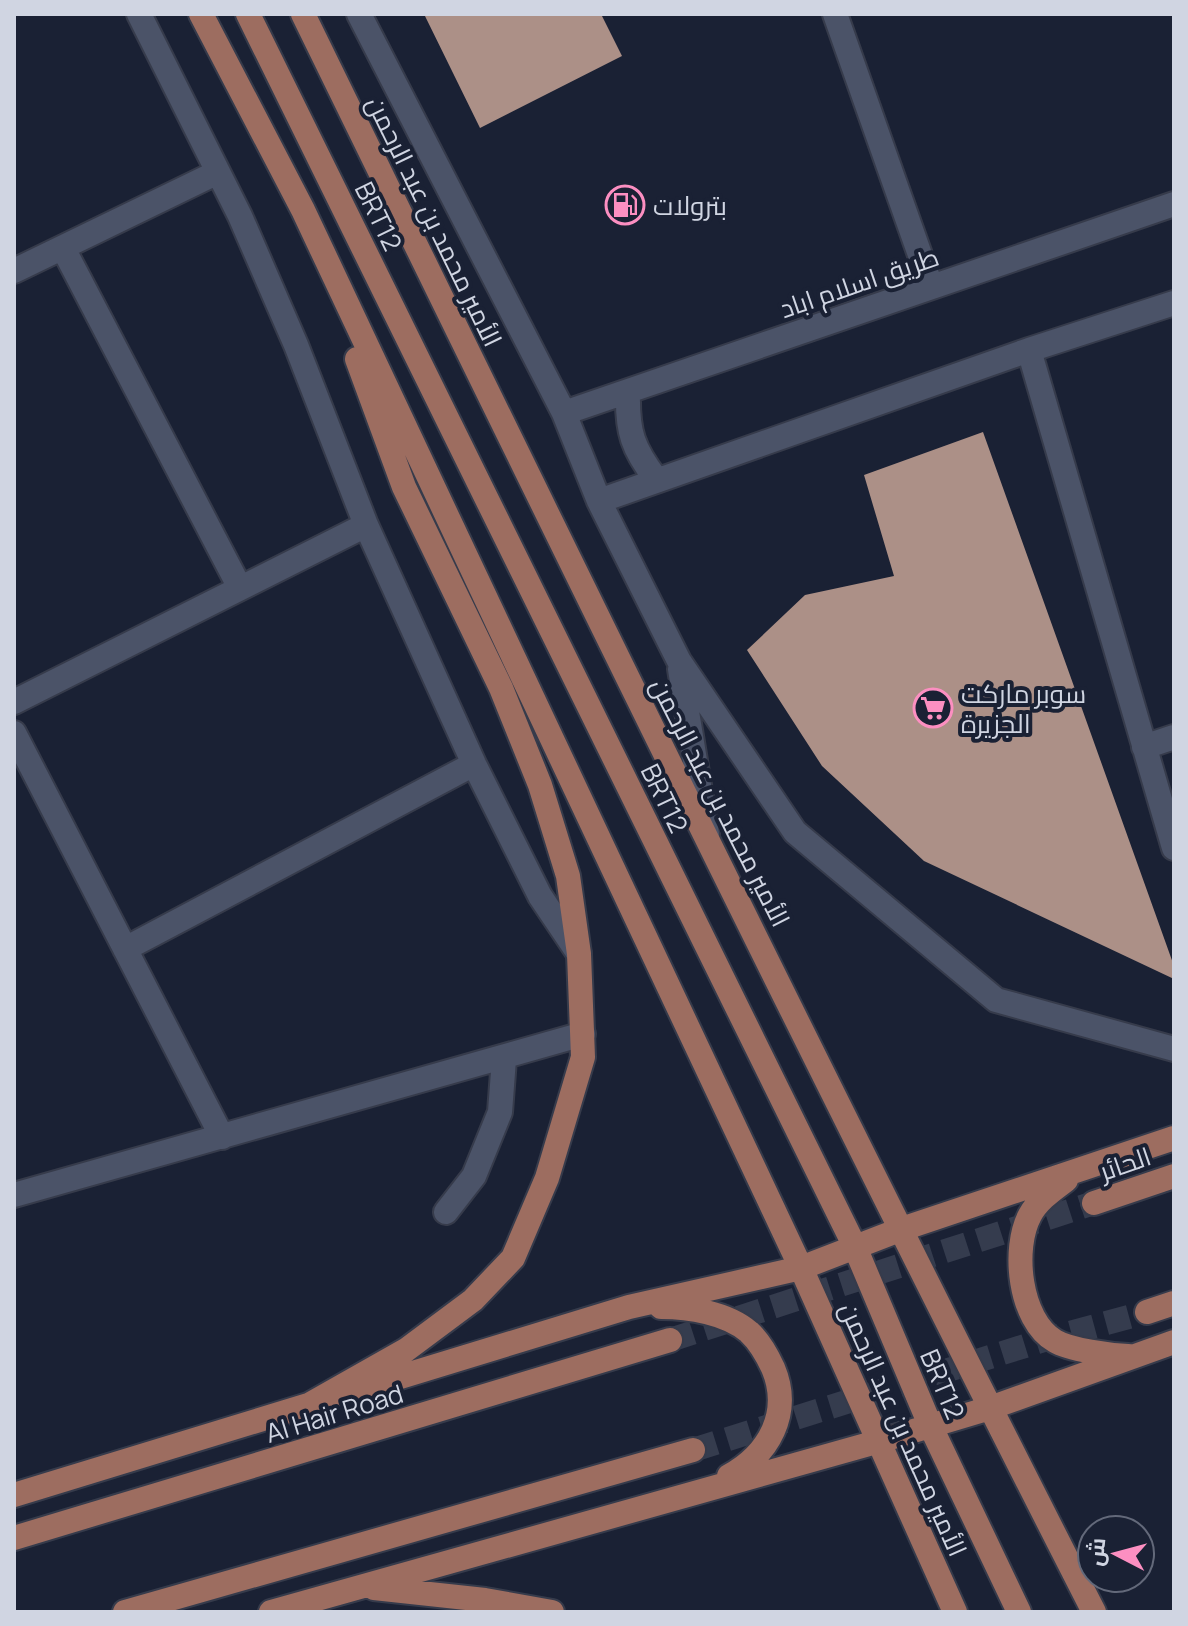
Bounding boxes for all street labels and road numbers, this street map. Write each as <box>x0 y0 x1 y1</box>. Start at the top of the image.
street label: الأمير محمد بن عبد الرحمن <box>359 90 511 352</box>
street label: BRT12 <box>347 175 411 257</box>
street label: طريق اسلام اباد <box>775 238 944 327</box>
street label: الأمير محمد بن عبد الرحمن <box>643 671 799 933</box>
street label: BRT12 <box>633 757 697 839</box>
street label: الحائر <box>1093 1137 1156 1189</box>
street label: الأمير محمد بن عبد الرحمن <box>832 1296 976 1562</box>
street label: BRT12 <box>912 1343 974 1425</box>
street label: Al Hair Road <box>261 1375 407 1451</box>

